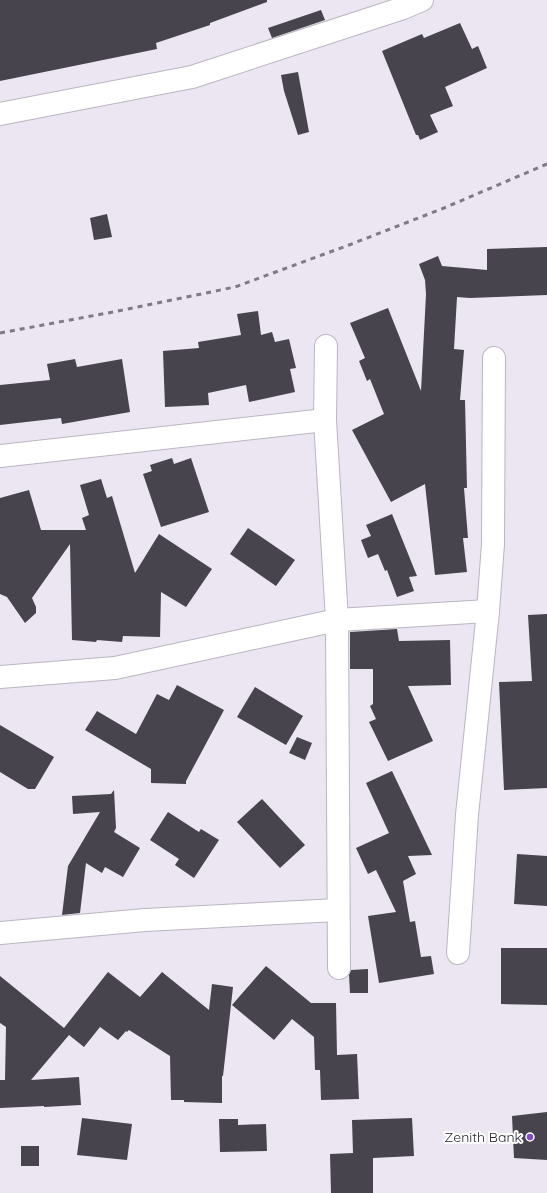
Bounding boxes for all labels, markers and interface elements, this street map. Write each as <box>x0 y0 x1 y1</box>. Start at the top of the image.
place label: Zenith Bank <box>444 1128 522 1146</box>
marker: Zenith Bank <box>525 1132 535 1142</box>

